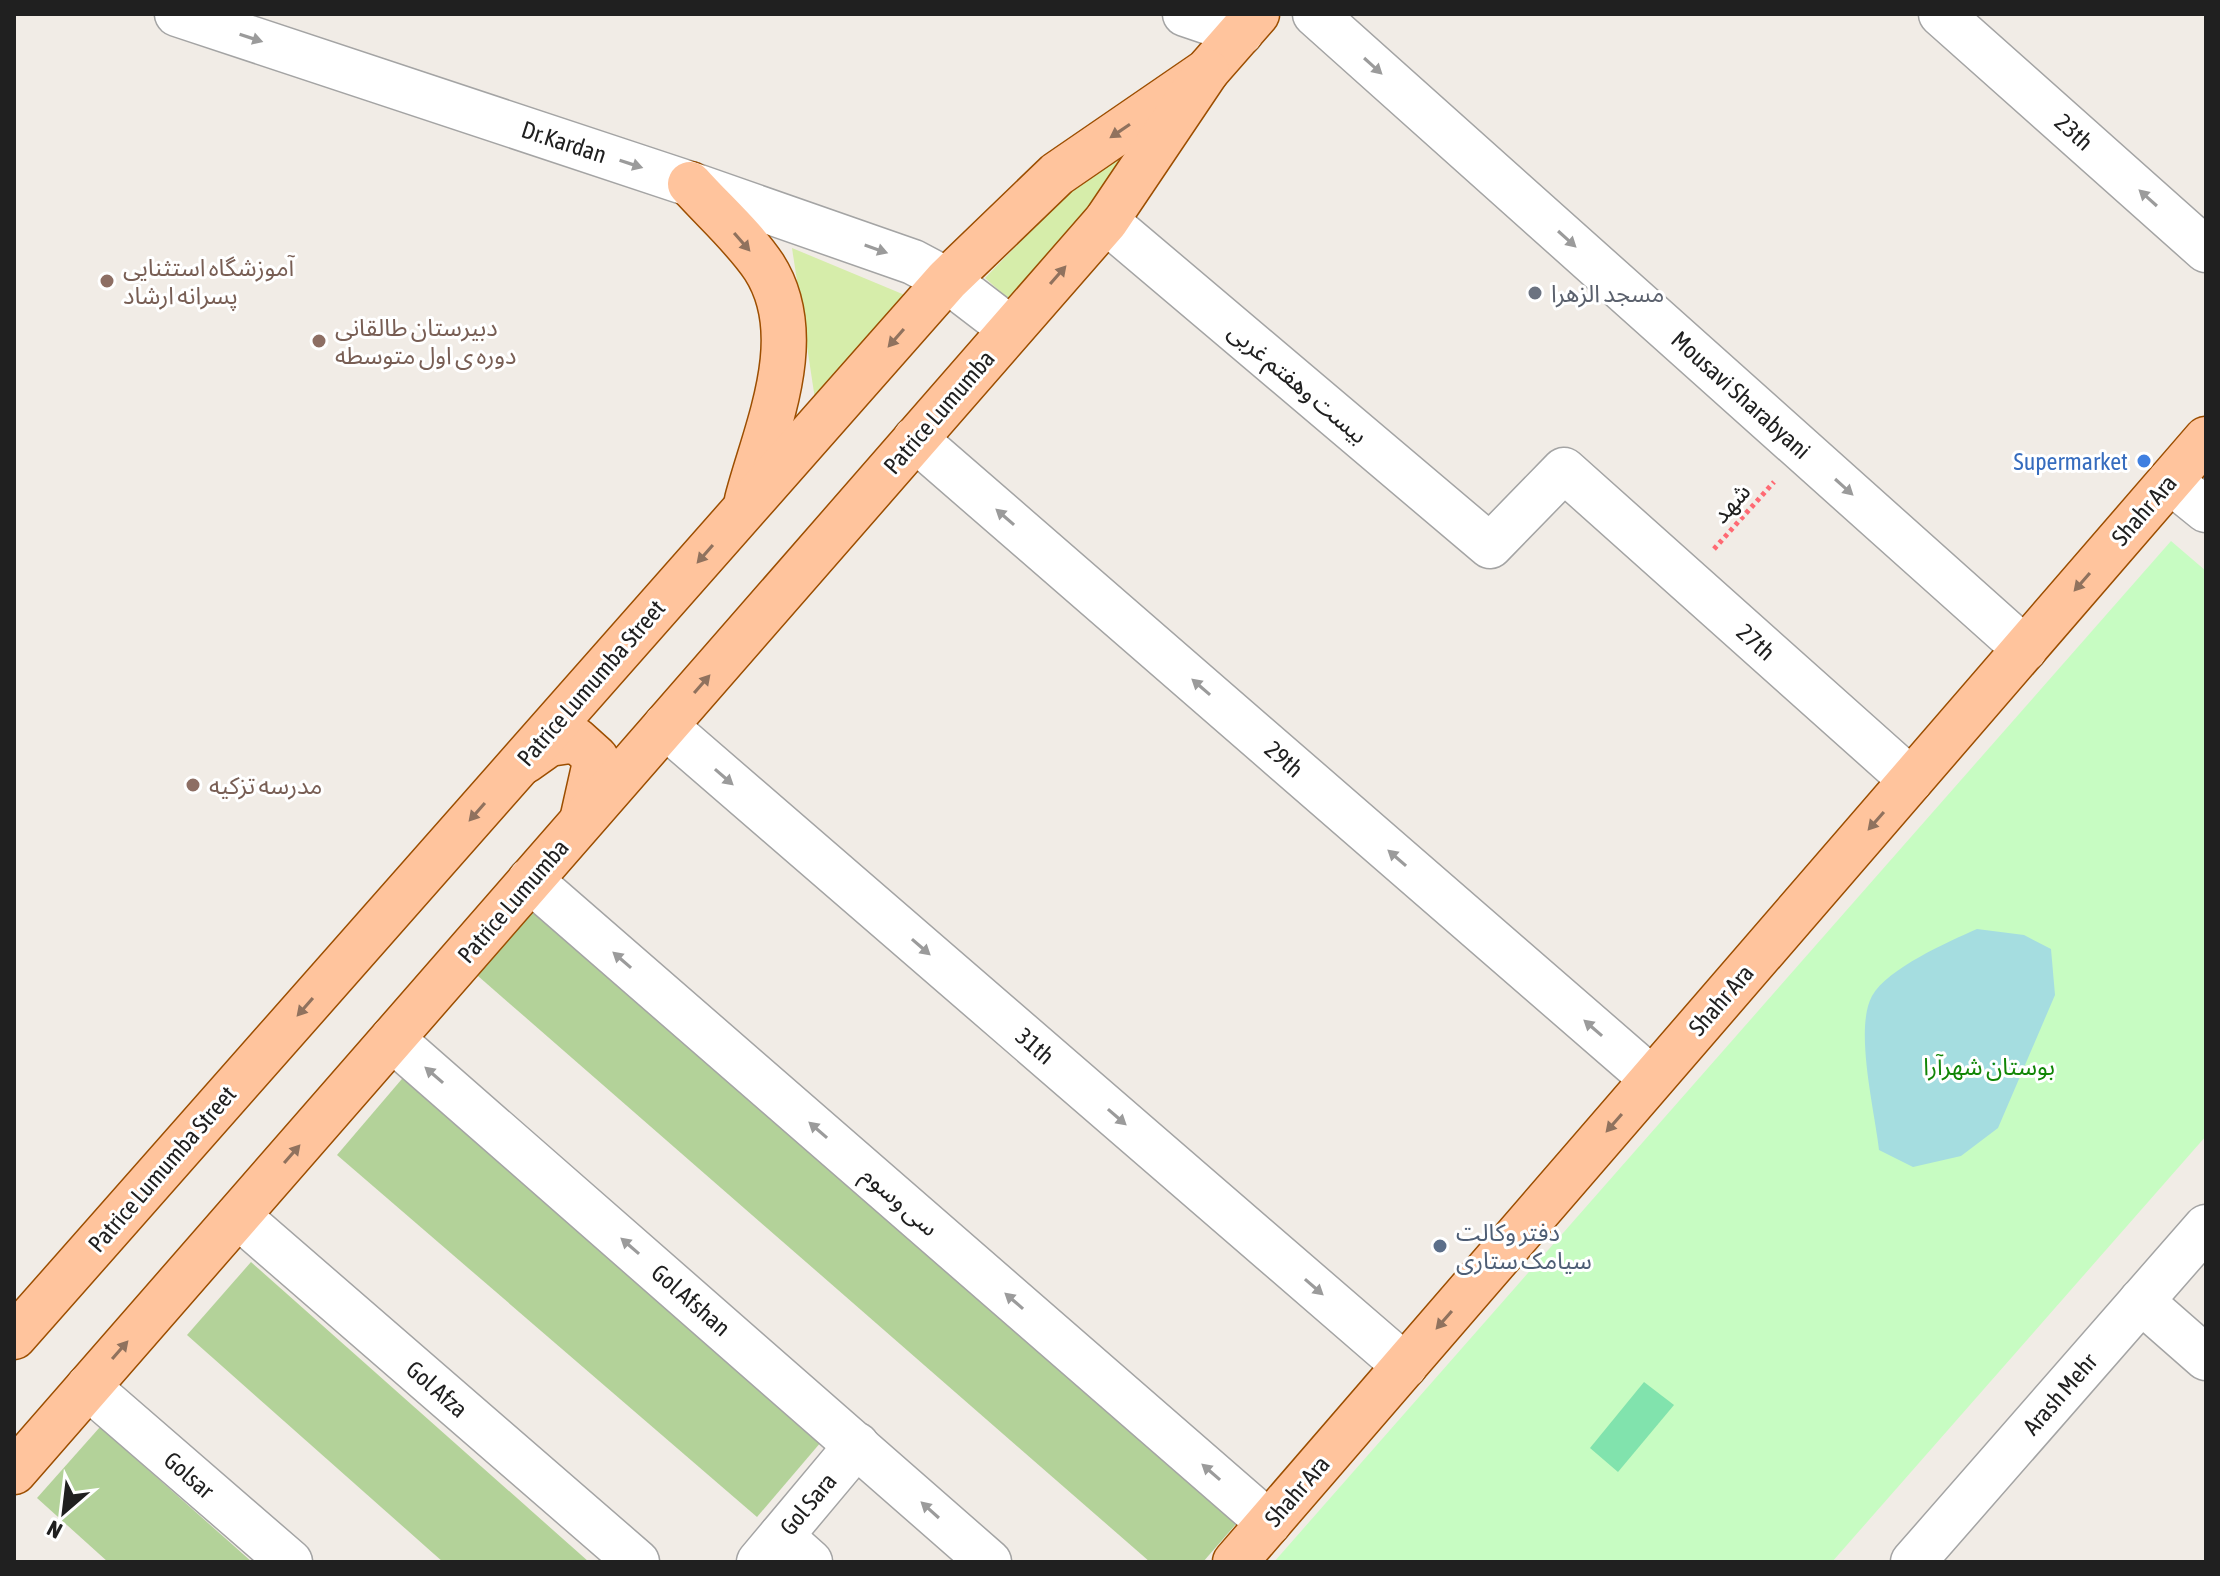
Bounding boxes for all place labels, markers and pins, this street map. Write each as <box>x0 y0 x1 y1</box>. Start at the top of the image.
place label: آموزشگاه استثنایی پسرانه ارشاد <box>123 254 295 311</box>
marker: آموزشگاه استثنایی پسرانه ارشاد <box>98 272 116 290</box>
place label: مسجد الزهرا <box>1551 280 1664 308</box>
marker: مسجد الزهرا <box>1526 284 1544 302</box>
place label: دبیرستان طالقانی دوره ی اول متوسطه <box>335 314 516 370</box>
marker: دبیرستان طالقانی دوره ی اول متوسطه <box>310 332 328 350</box>
place label: Supermarket <box>2014 448 2128 475</box>
marker: Supermarket <box>2135 452 2153 470</box>
place label: مدرسه تزکیه <box>209 772 322 800</box>
marker: مدرسه تزکیه <box>184 776 202 794</box>
place label: دفتر وکالت سیامک ستاری <box>1456 1219 1592 1275</box>
marker: دفتر وکالت سیامک ستاری <box>1431 1237 1449 1255</box>

